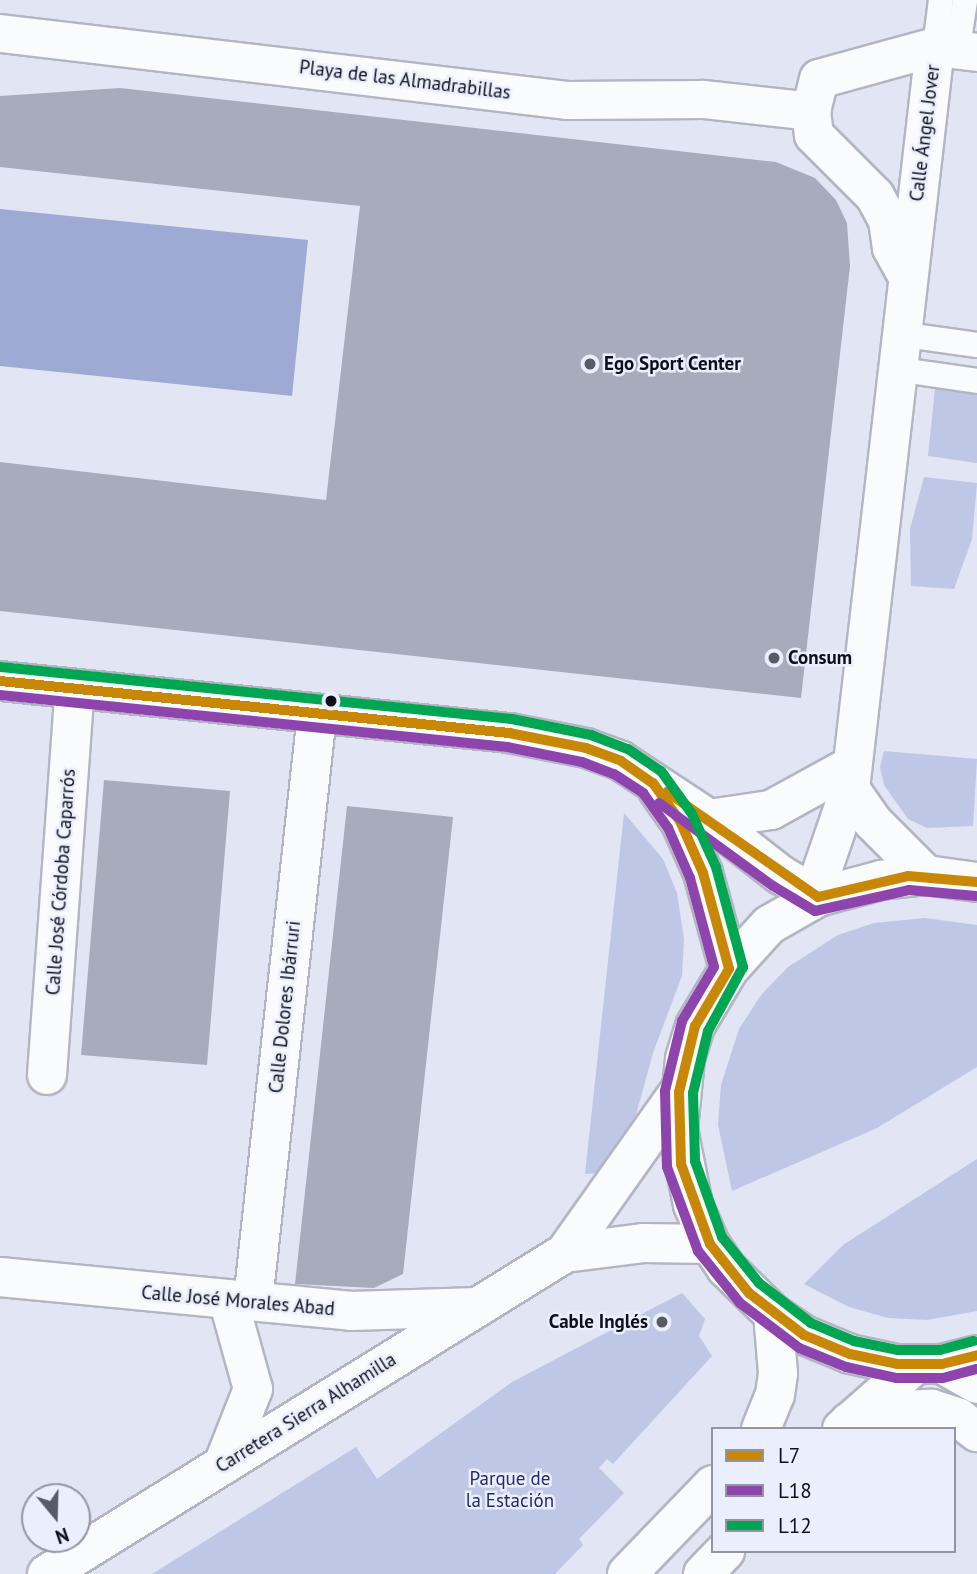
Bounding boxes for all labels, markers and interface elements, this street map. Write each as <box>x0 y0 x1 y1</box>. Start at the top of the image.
street label: Playa de las Almadrabillas <box>298 56 512 104</box>
street label: Calle Ángel Jover <box>905 63 945 203</box>
place label: Ego Sport Center <box>604 353 741 375</box>
marker: Ego Sport Center <box>582 356 598 372</box>
place label: Consum <box>788 647 852 669</box>
marker: Consum <box>766 650 782 666</box>
unlabelled marker <box>324 694 338 708</box>
street label: Calle José Córdoba Caparrós <box>42 768 80 996</box>
street label: Calle Dolores Ibárruri <box>265 920 305 1094</box>
street label: Calle José Morales Abad <box>140 1281 336 1321</box>
place label: Cable Inglés <box>549 1311 648 1333</box>
marker: Cable Inglés <box>654 1314 670 1330</box>
street label: Carretera Sierra Alhamilla <box>211 1348 401 1478</box>
legend <box>711 1427 956 1553</box>
text: L7 <box>778 1442 800 1469</box>
park label: Parque de la Estación <box>466 1468 554 1512</box>
text: L18 <box>778 1477 812 1504</box>
north arrow <box>21 1483 91 1553</box>
text: L12 <box>778 1512 812 1539</box>
text: N <box>52 1523 72 1549</box>

